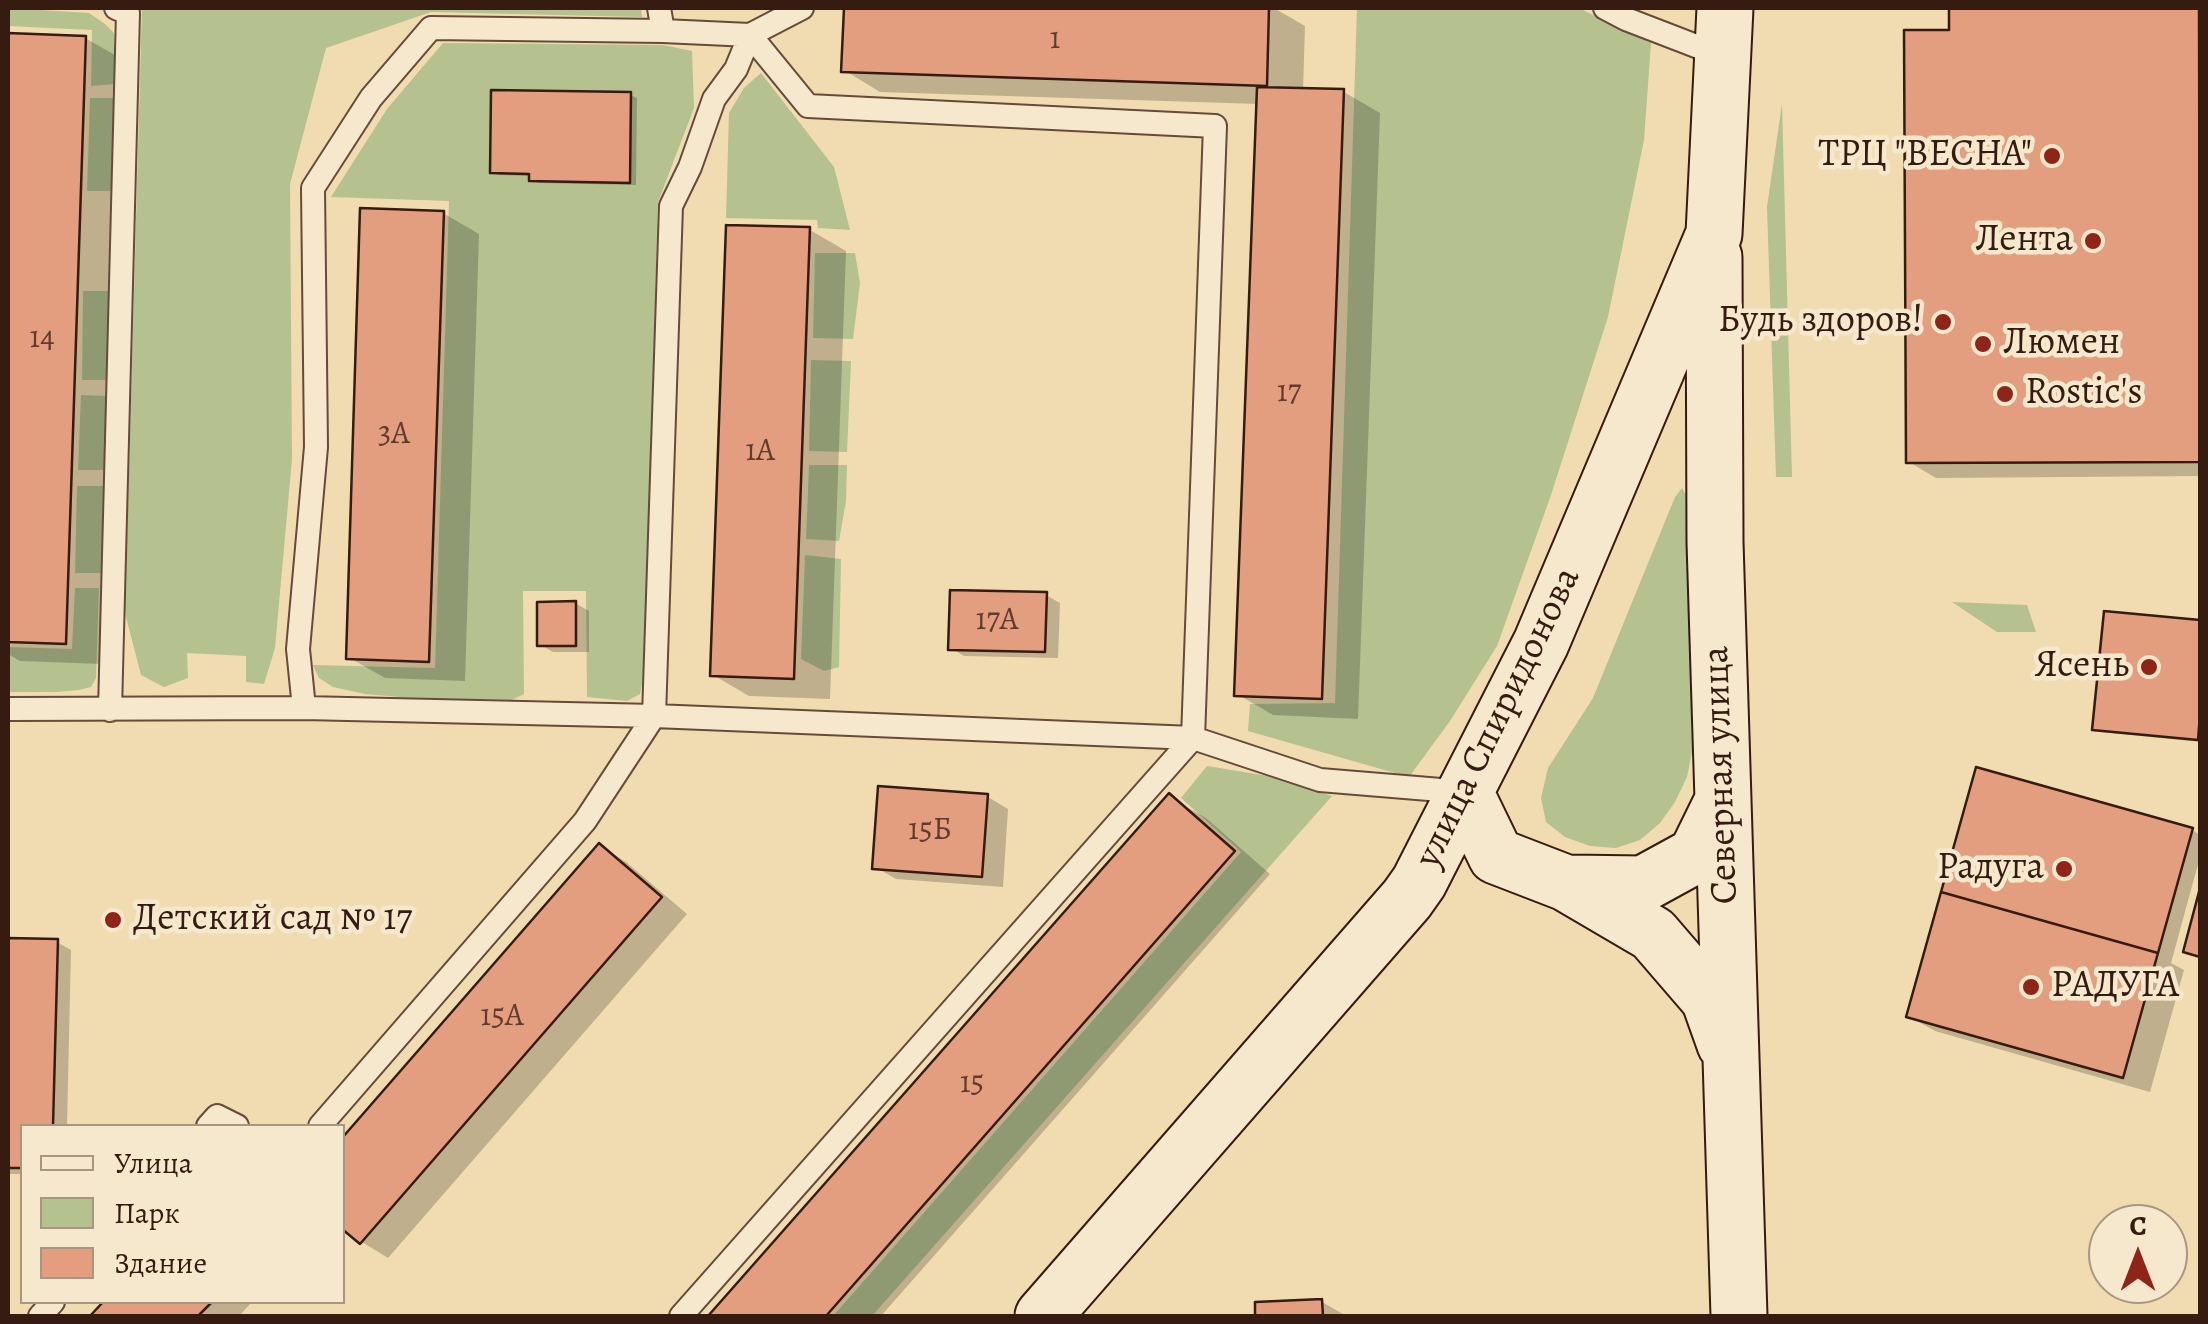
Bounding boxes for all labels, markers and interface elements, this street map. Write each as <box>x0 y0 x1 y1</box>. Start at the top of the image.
house number: 1 <box>1050 21 1060 59</box>
place label: ТРЦ "ВЕСНА" <box>1818 133 2032 179</box>
marker: ТРЦ "ВЕСНА" <box>2041 145 2063 167</box>
place label: Лента <box>1975 218 2073 264</box>
marker: Лента <box>2082 230 2104 252</box>
place label: Будь здоров! <box>1718 299 1923 345</box>
marker: Будь здоров! <box>1932 311 1954 333</box>
house number: 14 <box>29 320 55 358</box>
place label: Люмен <box>2003 321 2120 367</box>
marker: Люмен <box>1972 333 1994 355</box>
place label: Rostic's <box>2025 371 2143 417</box>
house number: 17 <box>1277 374 1301 412</box>
marker: Rostic's <box>1994 383 2016 405</box>
house number: 3А <box>378 416 410 454</box>
house number: 1А <box>745 433 775 471</box>
street label: улица Спиридонова <box>1407 560 1591 876</box>
house number: 17А <box>975 602 1019 640</box>
place label: Ясень <box>2035 644 2129 690</box>
street label: Северная улица <box>1695 645 1749 905</box>
marker: Ясень <box>2138 656 2160 678</box>
house number: 15Б <box>908 812 952 850</box>
place label: Радуга <box>1937 846 2044 892</box>
marker: Радуга <box>2053 858 2075 880</box>
place label: Детский сад № 17 <box>133 897 412 943</box>
marker: Детский сад № 17 <box>102 909 124 931</box>
place label: РАДУГА <box>2051 964 2179 1010</box>
marker: РАДУГА <box>2020 976 2042 998</box>
house number: 15А <box>480 998 524 1036</box>
house number: 15 <box>960 1065 984 1103</box>
legend <box>20 1124 345 1304</box>
text: Улица <box>114 1143 193 1183</box>
text: Парк <box>114 1193 180 1233</box>
north arrow <box>2088 1204 2188 1304</box>
text: С <box>2129 1207 2147 1245</box>
text: Здание <box>114 1243 207 1283</box>

